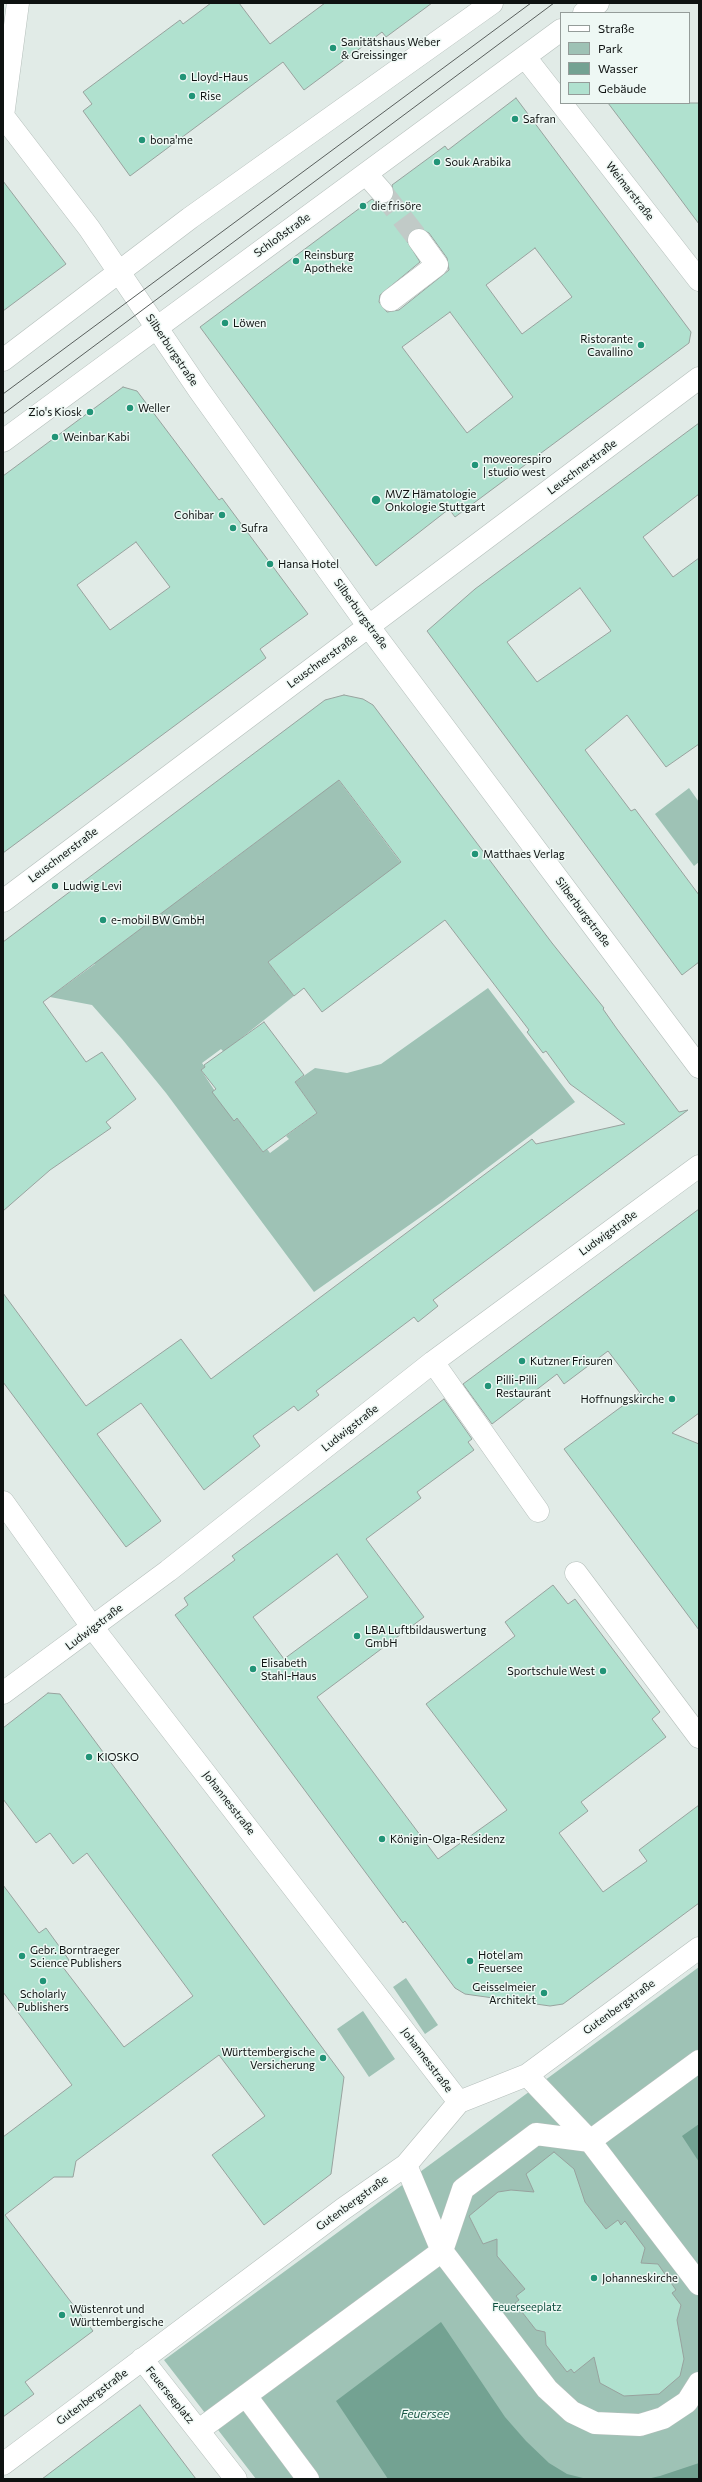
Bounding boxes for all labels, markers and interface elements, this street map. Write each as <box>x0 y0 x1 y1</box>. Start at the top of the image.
legend <box>560 12 690 104</box>
text: Straße <box>598 21 634 35</box>
place label: Sanitätshaus Weber & Greissinger <box>341 35 440 61</box>
text: Park <box>598 41 623 55</box>
marker: Sanitätshaus Weber & Greissinger <box>328 43 338 53</box>
text: Wasser <box>598 61 638 75</box>
place label: Lloyd-Haus <box>191 70 248 84</box>
marker: Lloyd-Haus <box>178 72 188 82</box>
text: Gebäude <box>598 81 646 95</box>
place label: Rise <box>200 89 221 103</box>
marker: Rise <box>187 91 197 101</box>
place label: Safran <box>523 112 556 126</box>
marker: Safran <box>510 114 520 124</box>
place label: bona'me <box>150 133 193 147</box>
marker: bona'me <box>137 135 147 145</box>
place label: Souk Arabika <box>445 155 511 169</box>
marker: Souk Arabika <box>432 157 442 167</box>
street label: Weimarstraße <box>603 159 657 223</box>
place label: die frisöre <box>371 199 421 213</box>
marker: die frisöre <box>358 201 368 211</box>
street label: Schloßstraße <box>251 210 313 260</box>
place label: Reinsburg Apotheke <box>304 248 354 274</box>
marker: Reinsburg Apotheke <box>291 256 301 266</box>
street label: Silberburgstraße <box>143 312 201 388</box>
place label: Löwen <box>233 316 266 330</box>
marker: Löwen <box>220 318 230 328</box>
place label: Ristorante Cavallino <box>580 332 633 358</box>
marker: Ristorante Cavallino <box>636 340 646 350</box>
place label: Weller <box>138 401 170 415</box>
marker: Weller <box>125 403 135 413</box>
place label: Zio's Kiosk <box>28 405 82 419</box>
marker: Zio's Kiosk <box>85 407 95 417</box>
place label: Weinbar Kabi <box>63 430 130 444</box>
marker: Weinbar Kabi <box>50 432 60 442</box>
street label: Leuschnerstraße <box>545 437 619 497</box>
place label: moveorespiro | studio west <box>483 452 552 478</box>
marker: moveorespiro | studio west <box>470 460 480 470</box>
place label: MVZ Hämatologie Onkologie Stuttgart <box>385 487 485 513</box>
marker: MVZ Hämatologie Onkologie Stuttgart <box>370 494 382 506</box>
place label: Cohibar <box>174 508 214 522</box>
marker: Cohibar <box>217 510 227 520</box>
place label: Sufra <box>241 521 268 535</box>
marker: Sufra <box>228 523 238 533</box>
place label: Hansa Hotel <box>278 557 339 571</box>
marker: Hansa Hotel <box>265 559 275 569</box>
street label: Silberburgstraße <box>331 576 391 652</box>
street label: Leuschnerstraße <box>284 631 360 691</box>
street label: Leuschnerstraße <box>26 825 100 885</box>
place label: Matthaes Verlag <box>483 847 565 861</box>
marker: Matthaes Verlag <box>470 849 480 859</box>
street label: Silberburgstraße <box>553 875 613 949</box>
place label: Ludwig Levi <box>63 879 122 893</box>
marker: Ludwig Levi <box>50 881 60 891</box>
place label: e-mobil BW GmbH <box>111 913 205 927</box>
marker: e-mobil BW GmbH <box>98 915 108 925</box>
street label: Ludwigstraße <box>576 1208 640 1258</box>
place label: Kutzner Frisuren <box>530 1354 613 1368</box>
marker: Kutzner Frisuren <box>517 1356 527 1366</box>
place label: Pilli-Pilli Restaurant <box>496 1373 551 1399</box>
marker: Pilli-Pilli Restaurant <box>483 1381 493 1391</box>
place label: Hoffnungskirche <box>581 1392 664 1406</box>
marker: Hoffnungskirche <box>667 1394 677 1404</box>
street label: Ludwigstraße <box>319 1402 381 1454</box>
street label: Ludwigstraße <box>63 1601 125 1653</box>
place label: LBA Luftbildauswertung GmbH <box>365 1623 486 1649</box>
marker: LBA Luftbildauswertung GmbH <box>352 1631 362 1641</box>
place label: Elisabeth Stahl-Haus <box>261 1656 316 1682</box>
marker: Elisabeth Stahl-Haus <box>248 1664 258 1674</box>
place label: Sportschule West <box>507 1664 595 1678</box>
marker: Sportschule West <box>598 1666 608 1676</box>
place label: KIOSKO <box>97 1750 139 1764</box>
marker: KIOSKO <box>84 1752 94 1762</box>
street label: Johannesstraße <box>200 1769 258 1837</box>
place label: Königin-Olga-Residenz <box>390 1832 505 1846</box>
marker: Königin-Olga-Residenz <box>377 1834 387 1844</box>
place label: Gebr. Borntraeger Science Publishers <box>30 1943 122 1969</box>
place label: Hotel am Feuersee <box>478 1948 523 1974</box>
marker: Gebr. Borntraeger Science Publishers <box>17 1951 27 1961</box>
marker: Hotel am Feuersee <box>465 1956 475 1966</box>
marker: Scholarly Publishers <box>38 1976 48 1986</box>
street label: Gutenbergstraße <box>581 1977 657 2037</box>
place label: Geisselmeier Architekt <box>472 1980 536 2006</box>
place label: Scholarly Publishers <box>17 1987 69 2013</box>
marker: Geisselmeier Architekt <box>539 1988 549 1998</box>
street label: Johannesstraße <box>398 2025 456 2095</box>
place label: Württembergische Versicherung <box>221 2045 315 2071</box>
marker: Württembergische Versicherung <box>318 2053 328 2063</box>
street label: Gutenbergstraße <box>314 2173 390 2233</box>
place label: Johanneskirche <box>602 2271 678 2285</box>
marker: Johanneskirche <box>589 2273 599 2283</box>
park label: Feuerseeplatz <box>492 2300 562 2314</box>
place label: Wüstenrot und Württembergische <box>70 2302 164 2328</box>
marker: Wüstenrot und Württembergische <box>57 2310 67 2320</box>
street label: Feuerseeplatz <box>143 2364 197 2426</box>
street label: Gutenbergstraße <box>54 2366 130 2428</box>
water label: Feuersee <box>401 2407 449 2421</box>

